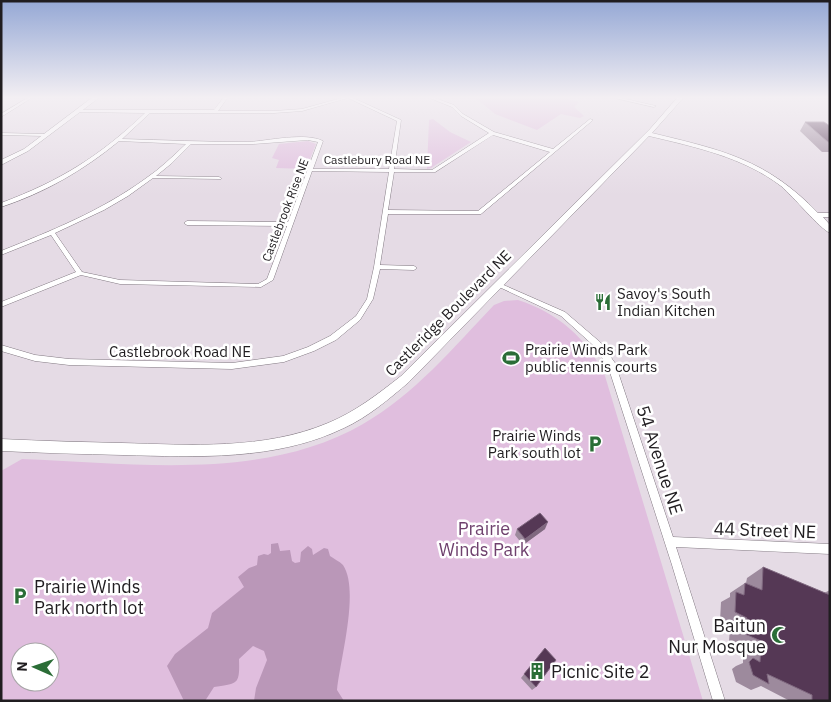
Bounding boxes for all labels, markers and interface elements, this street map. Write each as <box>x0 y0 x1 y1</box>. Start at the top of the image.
street label: Castlebury Road NE <box>324 152 430 167</box>
street label: Castlebrook Rise NE <box>258 156 312 264</box>
street label: Castleridge Boulevard NE <box>381 246 515 380</box>
place label: Savoy's South Indian Kitchen <box>617 284 715 320</box>
restaurant icon: Savoy's South Indian Kitchen <box>593 292 613 312</box>
place label: Prairie Winds Park public tennis courts <box>525 340 657 376</box>
street label: Castlebrook Road NE <box>109 342 251 361</box>
sports icon: Prairie Winds Park public tennis courts <box>501 348 521 368</box>
street label: 54 Avenue NE <box>632 403 688 517</box>
place label: Prairie Winds Park south lot <box>488 426 581 462</box>
parking icon: Prairie Winds Park south lot <box>585 434 605 454</box>
park label: Prairie Winds Park <box>439 517 530 561</box>
street label: 44 Street NE <box>713 517 817 543</box>
place label: Prairie Winds Park north lot <box>34 575 144 619</box>
parking icon: Prairie Winds Park north lot <box>10 586 30 606</box>
place label: Baitun Nur Mosque <box>668 614 766 658</box>
mosque icon: Baitun Nur Mosque <box>770 625 790 645</box>
north arrow <box>10 642 60 692</box>
place label: Picnic Site 2 <box>551 660 650 683</box>
text: N <box>13 661 31 672</box>
building icon: Picnic Site 2 <box>527 661 547 681</box>

